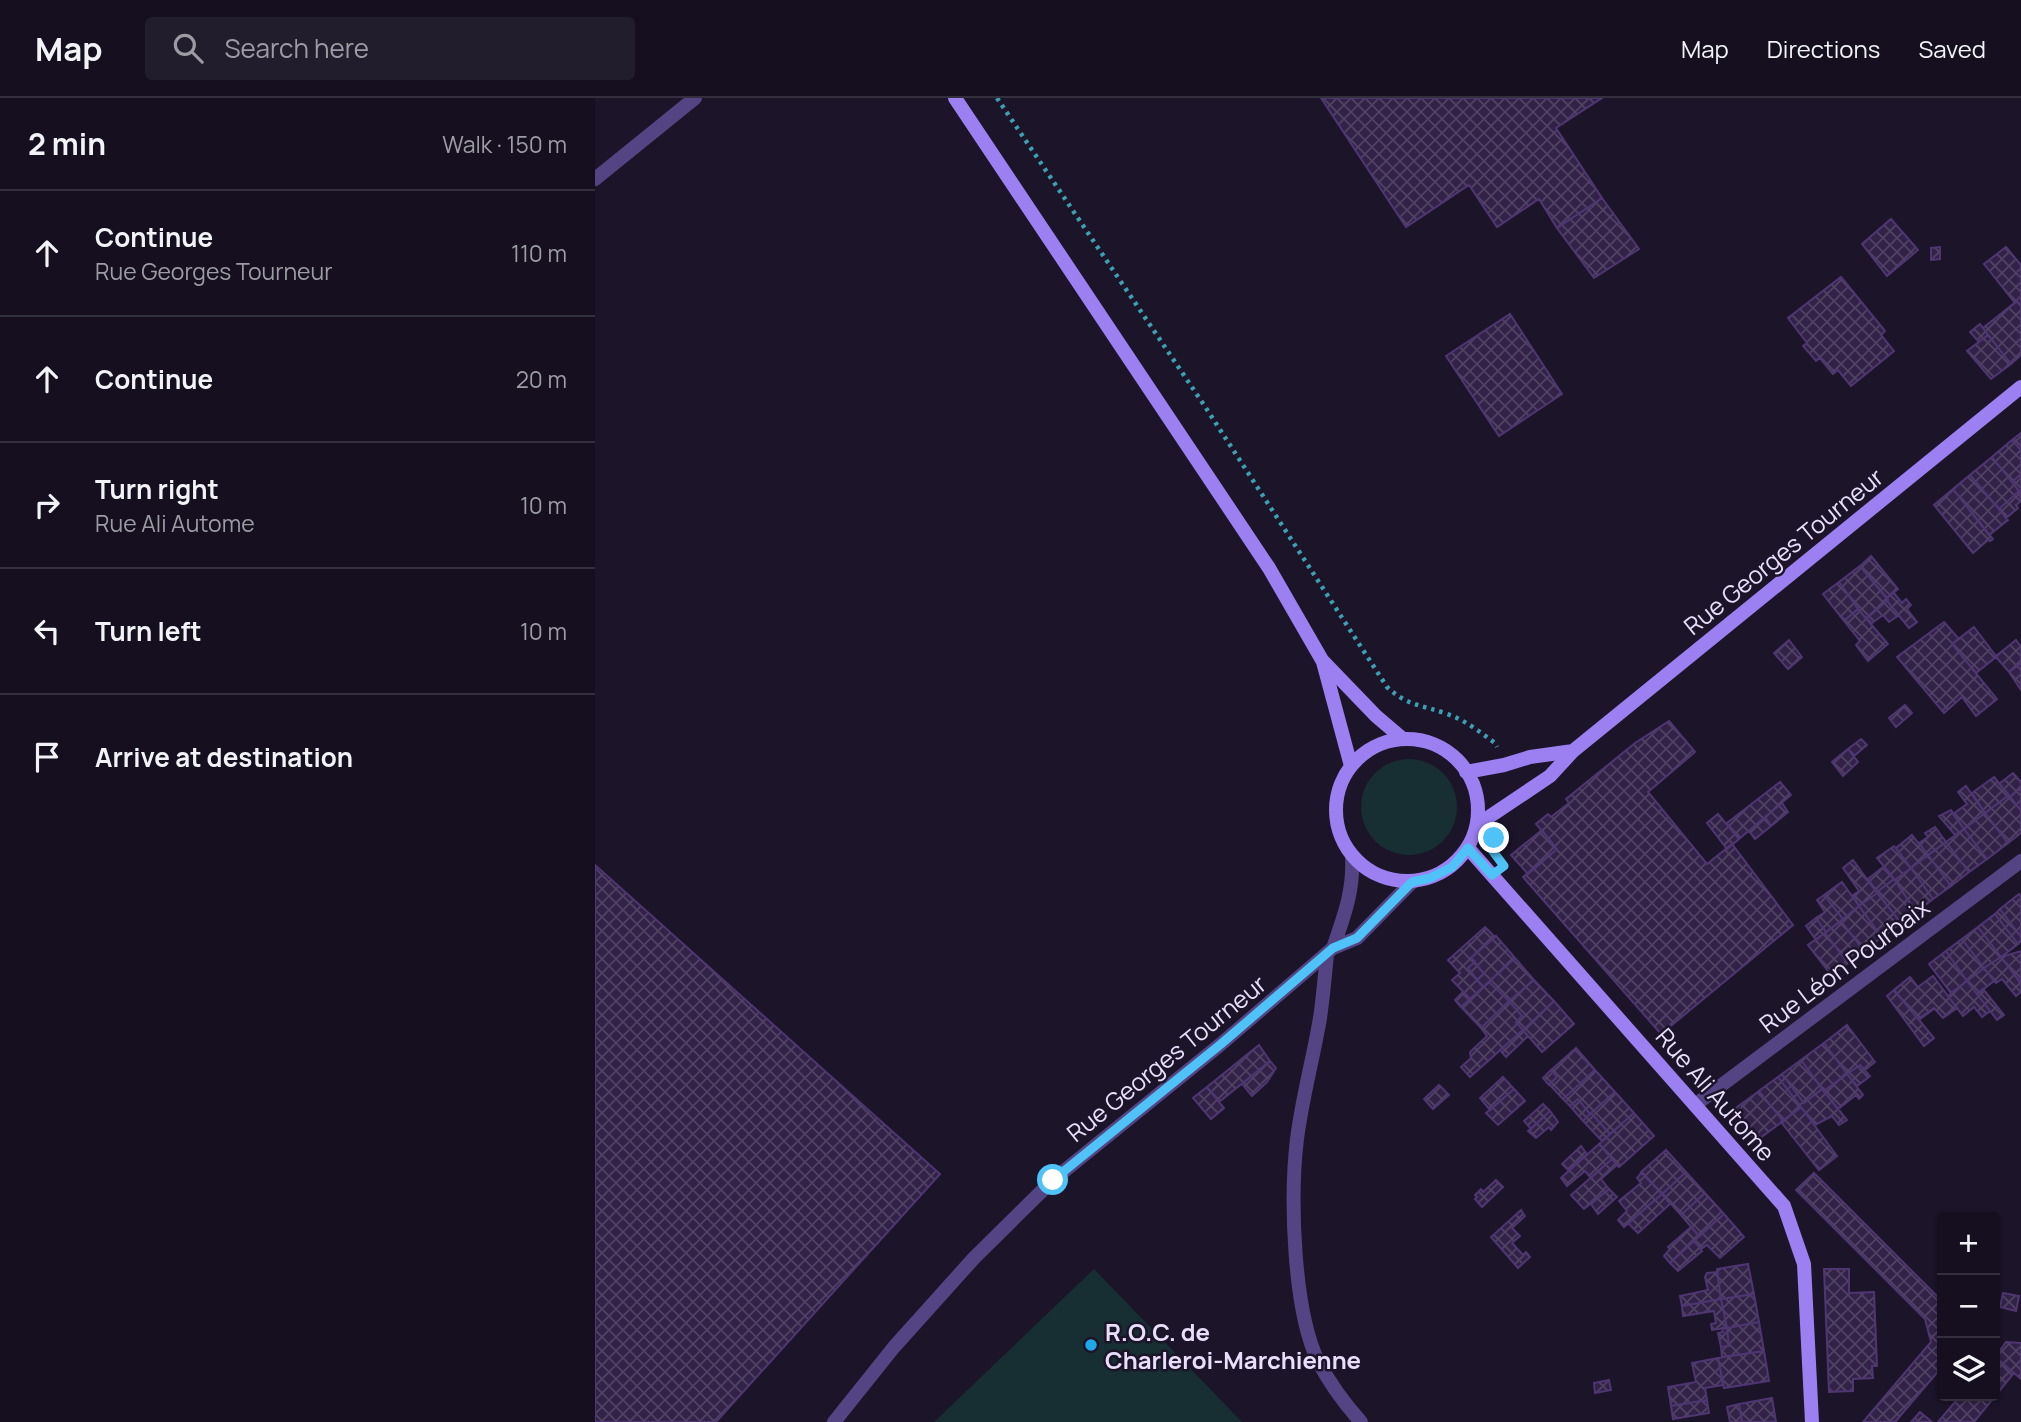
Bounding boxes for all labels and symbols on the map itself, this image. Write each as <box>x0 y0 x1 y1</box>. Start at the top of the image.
street label: Rue Georges Tourneur <box>1676 460 1890 642</box>
route end <box>1478 822 1509 853</box>
street label: Rue Léon Pourbaix <box>1752 890 1936 1040</box>
street label: Rue Georges Tourneur <box>1059 967 1273 1149</box>
street label: Rue Ali Autome <box>1649 1020 1783 1168</box>
route start <box>1037 1164 1068 1195</box>
place label: R.O.C. de Charleroi-Marchienne <box>1105 1315 1361 1376</box>
marker: R.O.C. de Charleroi-Marchienne <box>1083 1337 1099 1353</box>

